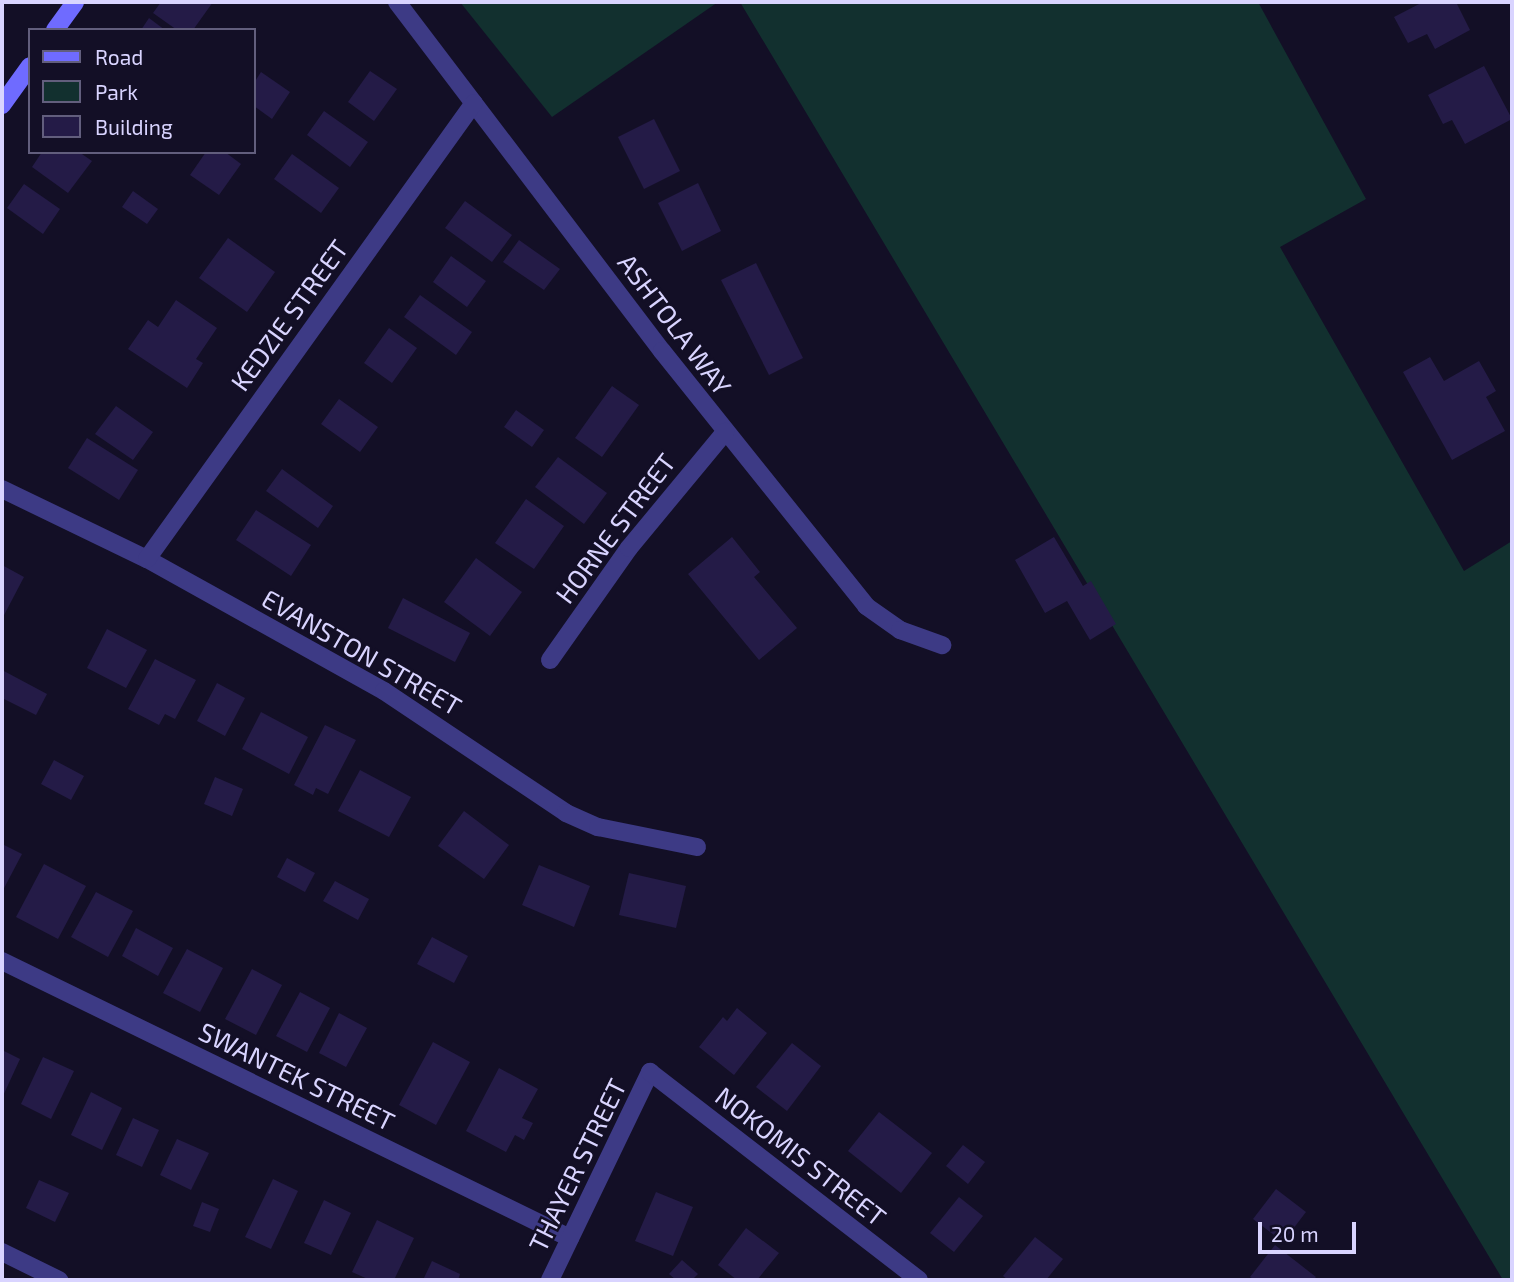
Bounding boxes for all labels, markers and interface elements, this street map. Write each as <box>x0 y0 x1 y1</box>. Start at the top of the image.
legend <box>28 28 256 154</box>
text: Road <box>95 44 143 69</box>
text: Park <box>95 79 138 104</box>
text: Building <box>95 114 173 139</box>
street label: KEDZIE STREET <box>224 234 354 396</box>
street label: ASHTOLA WAY <box>612 247 738 401</box>
street label: HORNE STREET <box>549 447 681 609</box>
street label: EVANSTON STREET <box>257 582 467 722</box>
street label: SWANTEK STREET <box>194 1015 400 1137</box>
street label: THAYER STREET <box>522 1074 632 1256</box>
street label: NOKOMIS STREET <box>710 1080 892 1232</box>
scale bar <box>1262 1208 1360 1252</box>
text: 20 m <box>1271 1221 1319 1246</box>

